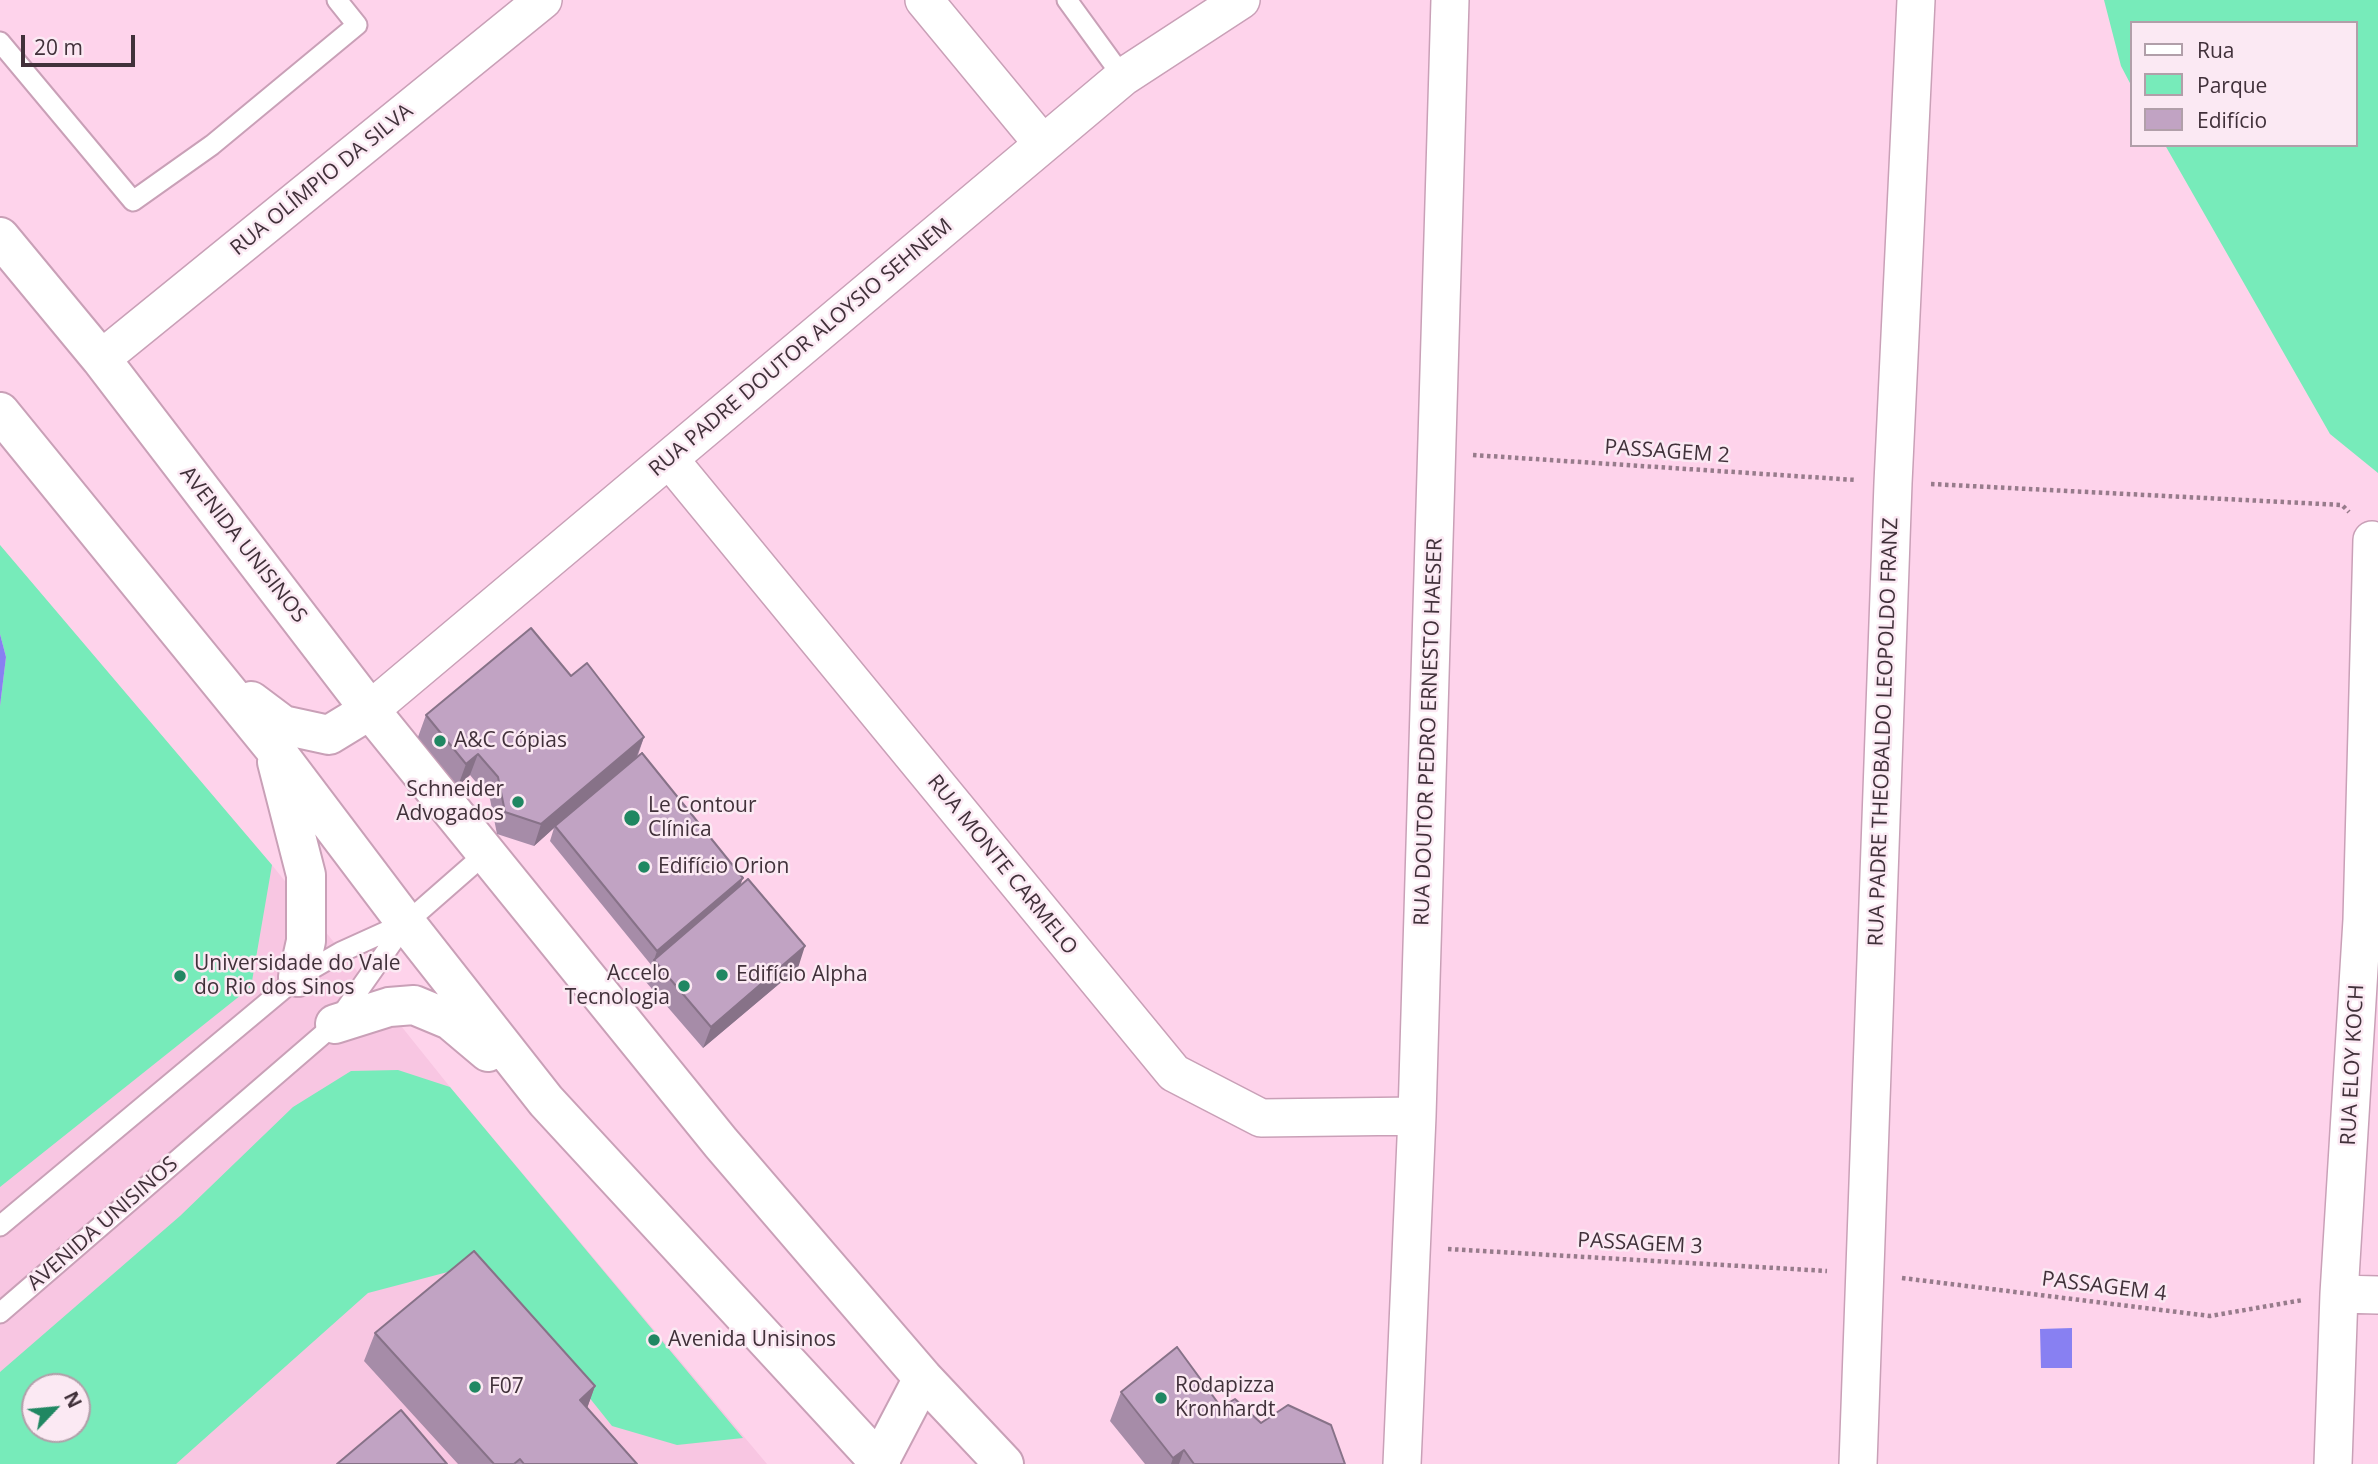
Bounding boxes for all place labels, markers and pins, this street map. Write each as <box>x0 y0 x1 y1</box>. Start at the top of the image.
place label: A&C Cópias <box>454 728 567 754</box>
marker: A&C Cópias <box>432 733 448 749</box>
place label: Schneider Advogados <box>396 777 504 827</box>
place label: Le Contour Clínica <box>648 793 757 843</box>
marker: Schneider Advogados <box>510 794 526 810</box>
marker: Le Contour Clínica <box>622 808 642 828</box>
place label: Edifício Orion <box>658 854 789 880</box>
marker: Edifício Orion <box>636 859 652 875</box>
place label: Universidade do Vale do Rio dos Sinos <box>194 951 400 1001</box>
place label: Accelo Tecnologia <box>565 961 670 1011</box>
place label: Edifício Alpha <box>736 962 868 988</box>
marker: Edifício Alpha <box>714 967 730 983</box>
marker: Universidade do Vale do Rio dos Sinos <box>172 968 188 984</box>
marker: Accelo Tecnologia <box>676 978 692 994</box>
place label: Avenida Unisinos <box>668 1327 836 1353</box>
marker: Avenida Unisinos <box>646 1332 662 1348</box>
place label: Rodapizza Kronhardt <box>1175 1373 1275 1423</box>
place label: F07 <box>489 1374 524 1400</box>
marker: F07 <box>467 1379 483 1395</box>
marker: Rodapizza Kronhardt <box>1153 1390 1169 1406</box>

